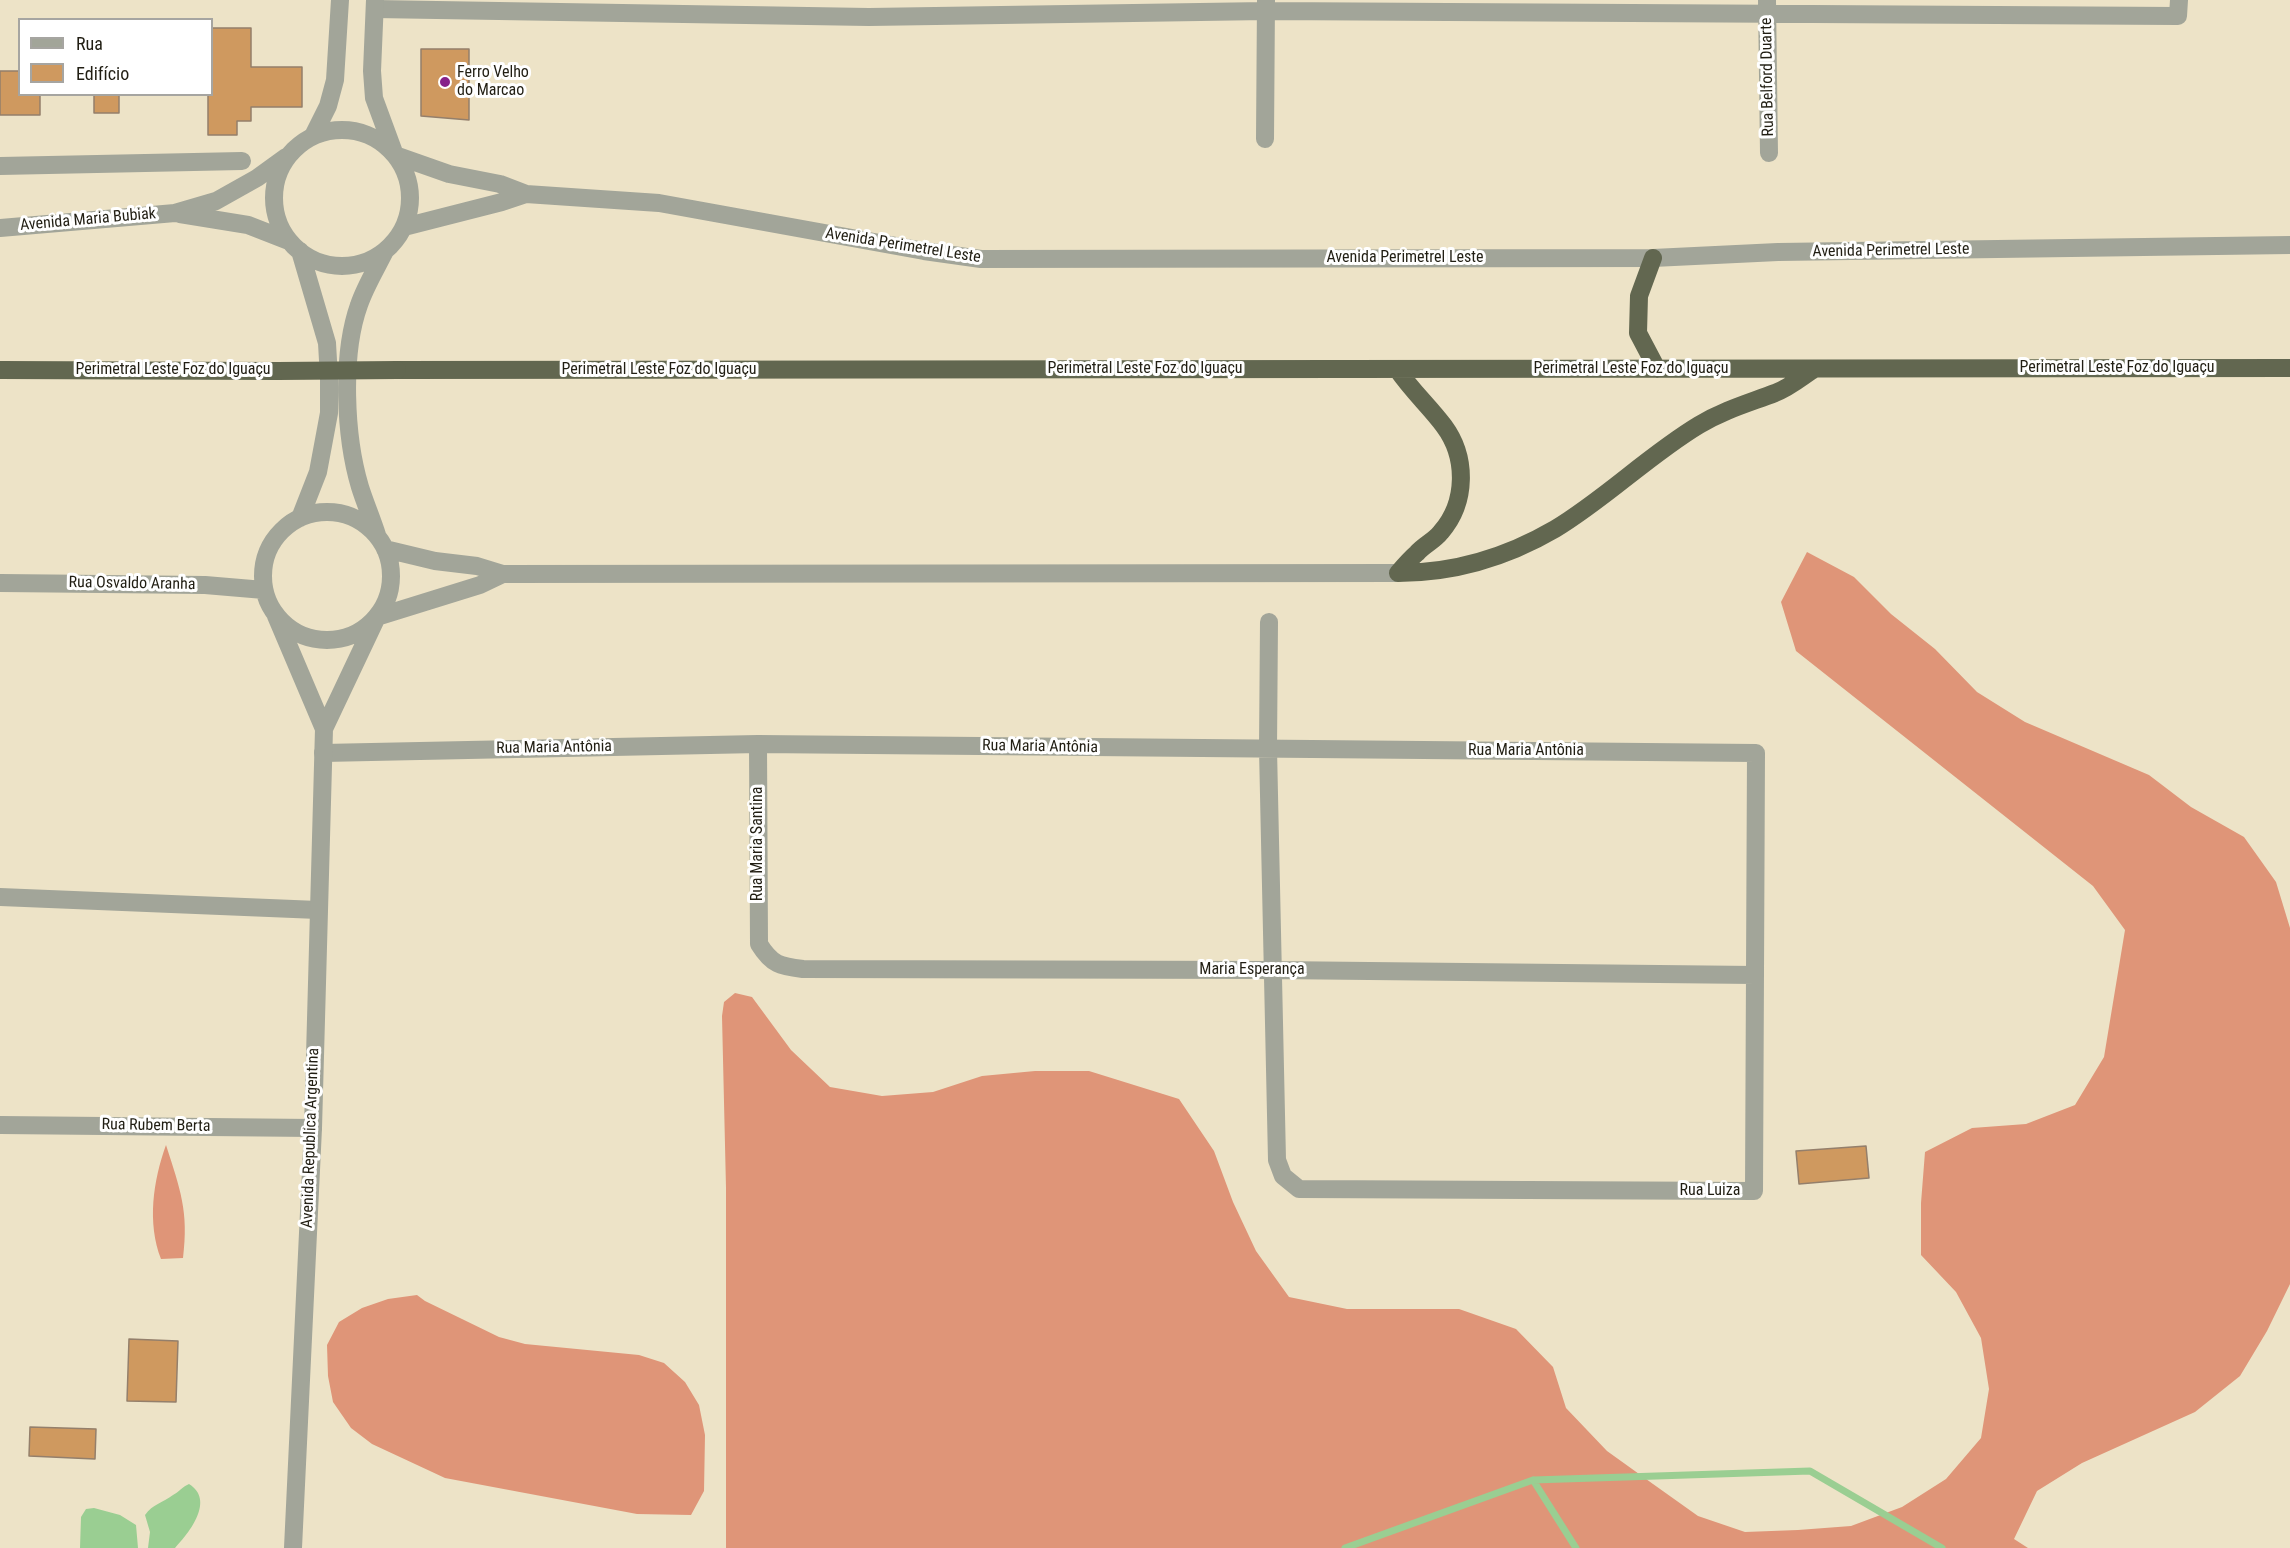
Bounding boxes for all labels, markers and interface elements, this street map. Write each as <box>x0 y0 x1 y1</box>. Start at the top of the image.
street label: Rua Belford Duarte <box>1757 17 1779 137</box>
legend <box>18 18 213 96</box>
text: Rua <box>76 33 103 54</box>
text: Edifício <box>76 63 129 84</box>
place label: Ferro Velho do Marcao <box>457 63 529 101</box>
marker: Ferro Velho do Marcao <box>438 75 452 89</box>
street label: Avenida Maria Bubiak <box>19 204 157 236</box>
street label: Avenida Perimetrel Leste <box>824 224 982 268</box>
street label: Avenida Perimetrel Leste <box>1812 240 1970 262</box>
street label: Avenida Perimetrel Leste <box>1326 248 1484 268</box>
street label: Perimetral Leste Foz do Iguaçu <box>2019 358 2215 378</box>
street label: Perimetral Leste Foz do Iguaçu <box>1047 359 1243 379</box>
street label: Perimetral Leste Foz do Iguaçu <box>1533 359 1729 379</box>
street label: Perimetral Leste Foz do Iguaçu <box>75 360 271 380</box>
street label: Perimetral Leste Foz do Iguaçu <box>561 360 757 380</box>
street label: Rua Osvaldo Aranha <box>68 573 196 595</box>
street label: Rua Maria Antônia <box>982 736 1098 758</box>
street label: Rua Maria Antônia <box>496 737 612 759</box>
street label: Rua Maria Antônia <box>1468 741 1584 761</box>
street label: Rua Maria Santina <box>748 787 768 901</box>
street label: Maria Esperança <box>1199 960 1305 980</box>
street label: Avenida Republica Argentina <box>298 1048 324 1228</box>
street label: Rua Rubem Berta <box>101 1115 211 1137</box>
street label: Rua Luiza <box>1680 1181 1740 1201</box>

